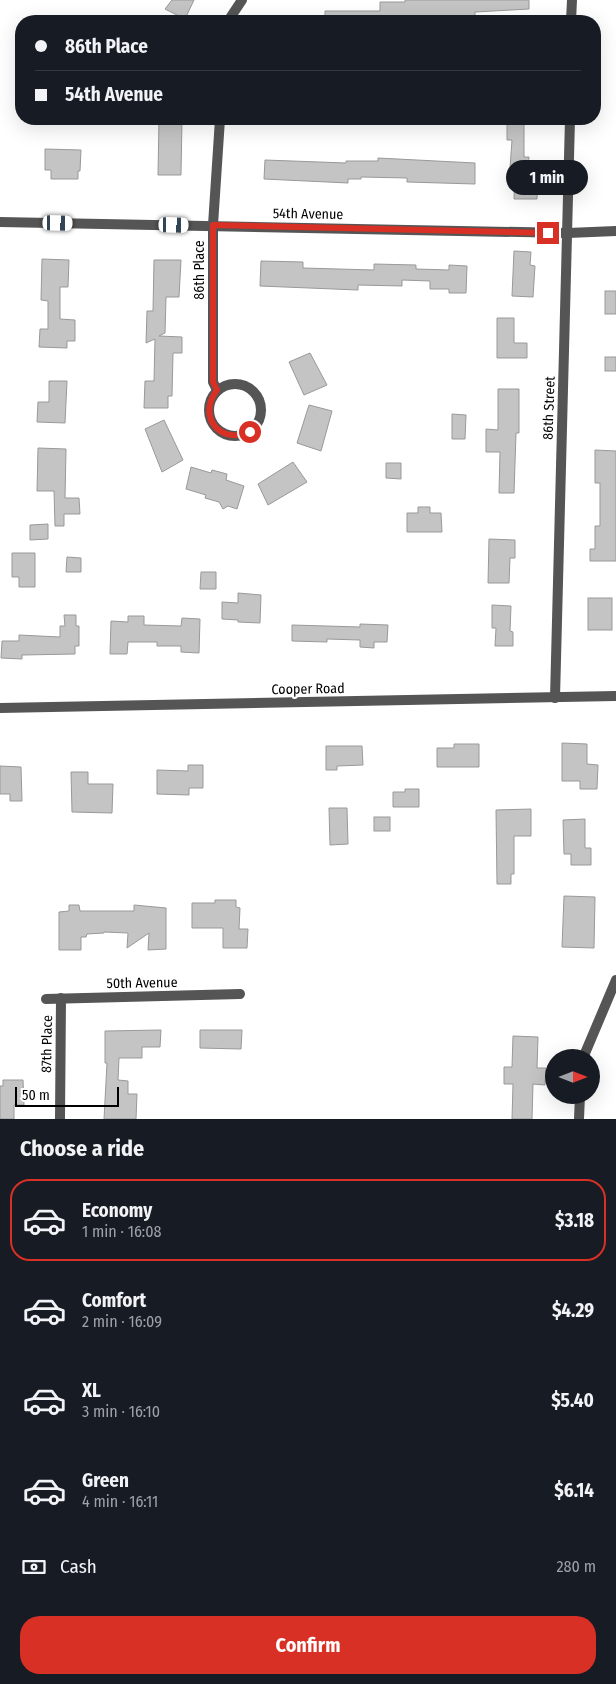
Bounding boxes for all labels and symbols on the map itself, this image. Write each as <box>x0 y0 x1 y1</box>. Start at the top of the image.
callout: 1 min <box>507 160 589 196</box>
street label: 54th Avenue <box>273 205 343 223</box>
car <box>42 215 73 231</box>
car <box>158 217 189 233</box>
route end <box>537 222 559 244</box>
street label: 86th Place <box>191 240 208 300</box>
street label: 86th Street <box>539 375 559 440</box>
route start <box>239 421 261 443</box>
street label: Cooper Road <box>271 680 345 698</box>
street label: 50th Avenue <box>106 974 178 992</box>
street label: 87th Place <box>38 1015 56 1073</box>
north arrow <box>545 1049 600 1104</box>
scale bar <box>15 1084 119 1107</box>

